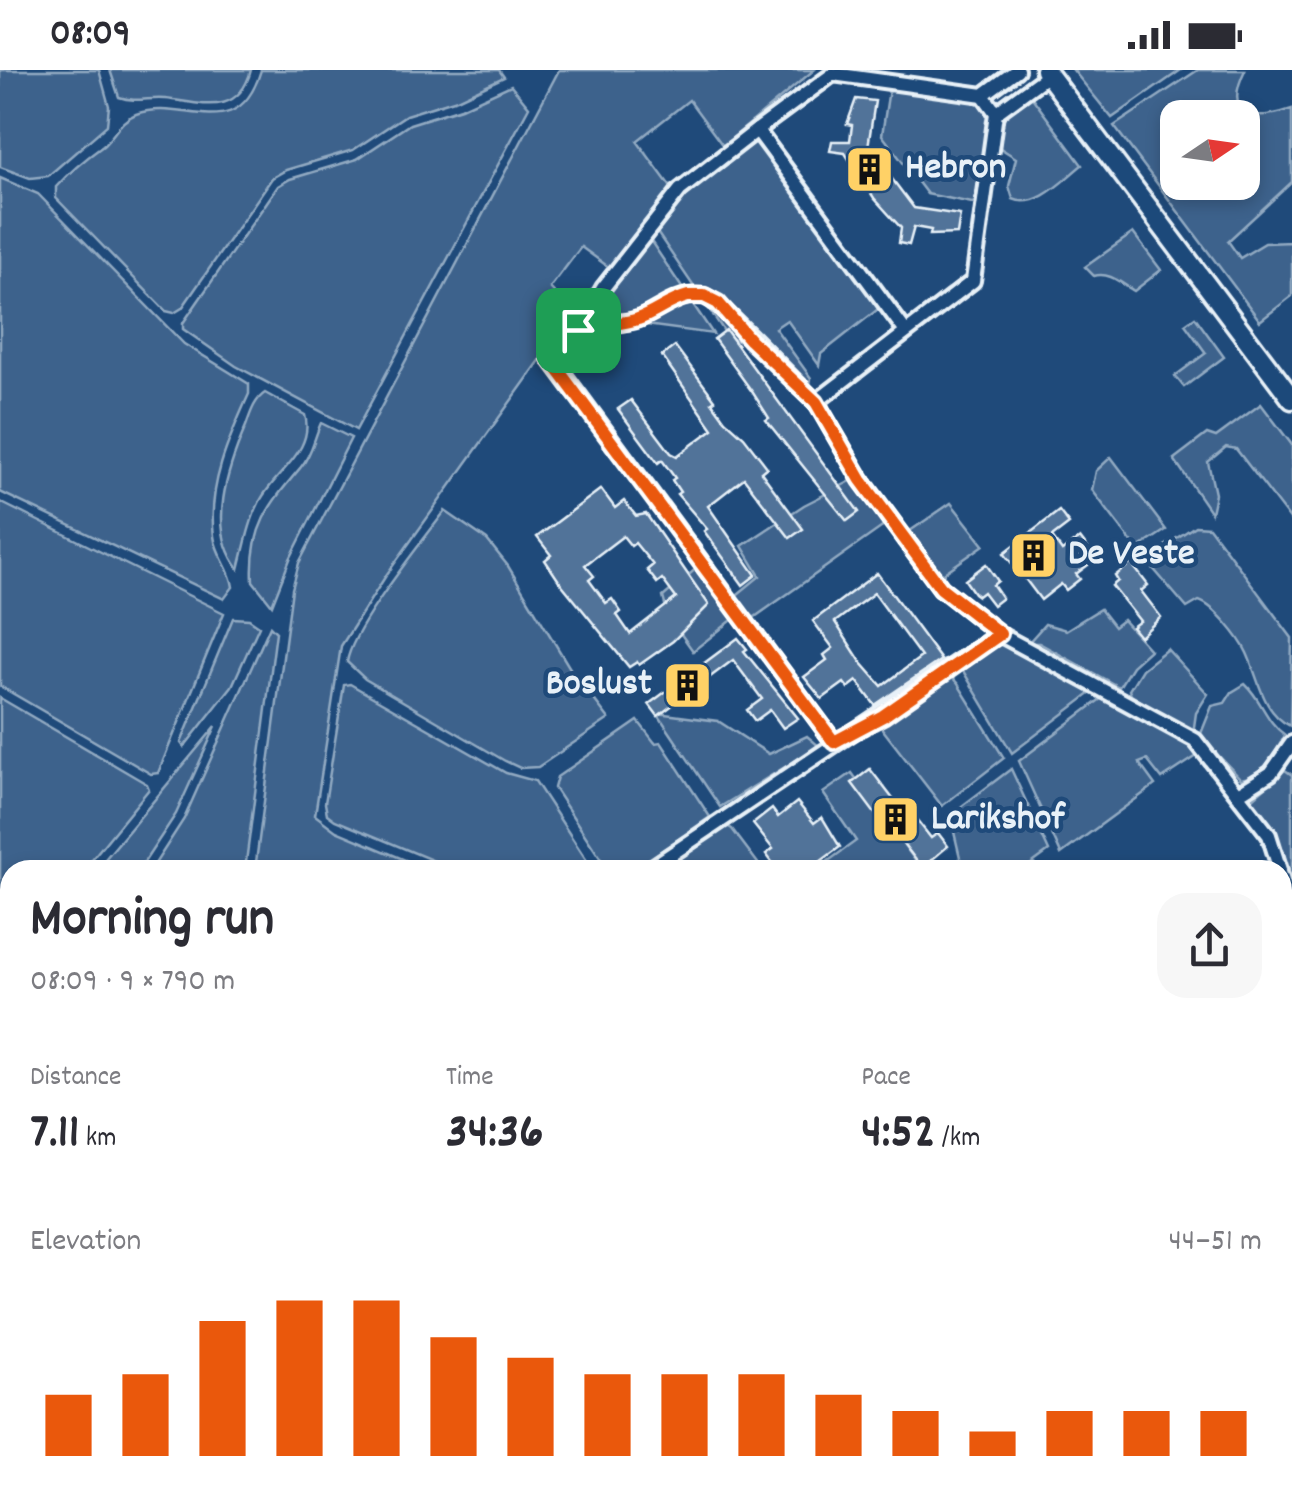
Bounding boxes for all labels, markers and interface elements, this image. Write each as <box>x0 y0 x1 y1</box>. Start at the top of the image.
text: 08:09 <box>50 8 130 63</box>
north arrow <box>1160 100 1260 200</box>
map controls <box>1160 100 1260 200</box>
place label: Hebron <box>905 142 1006 197</box>
building icon: Hebron <box>844 143 896 195</box>
pin <box>536 288 621 373</box>
icon: arrive <box>551 303 606 358</box>
place label: De Veste <box>1068 528 1195 583</box>
building icon: De Veste <box>1007 529 1059 581</box>
place label: Boslust <box>546 658 652 713</box>
building icon: Boslust <box>661 659 713 711</box>
place label: Larikshof <box>931 793 1066 848</box>
building icon: Larikshof <box>870 794 922 846</box>
text: Morning run <box>30 883 274 962</box>
button: share <box>1157 893 1262 998</box>
text: 08:09 · 9 × 790 m <box>30 960 235 1006</box>
text: Distance <box>30 1059 121 1099</box>
text: Time <box>446 1059 494 1099</box>
text: Pace <box>861 1059 911 1099</box>
text: 7.11 <box>30 1099 79 1171</box>
text: 34:36 <box>446 1099 544 1171</box>
text: 4:52 <box>861 1099 935 1171</box>
text: km <box>79 1120 117 1160</box>
text: /km <box>935 1120 981 1160</box>
text: Elevation <box>30 1220 141 1266</box>
text: 44–51 m <box>1168 1220 1262 1266</box>

